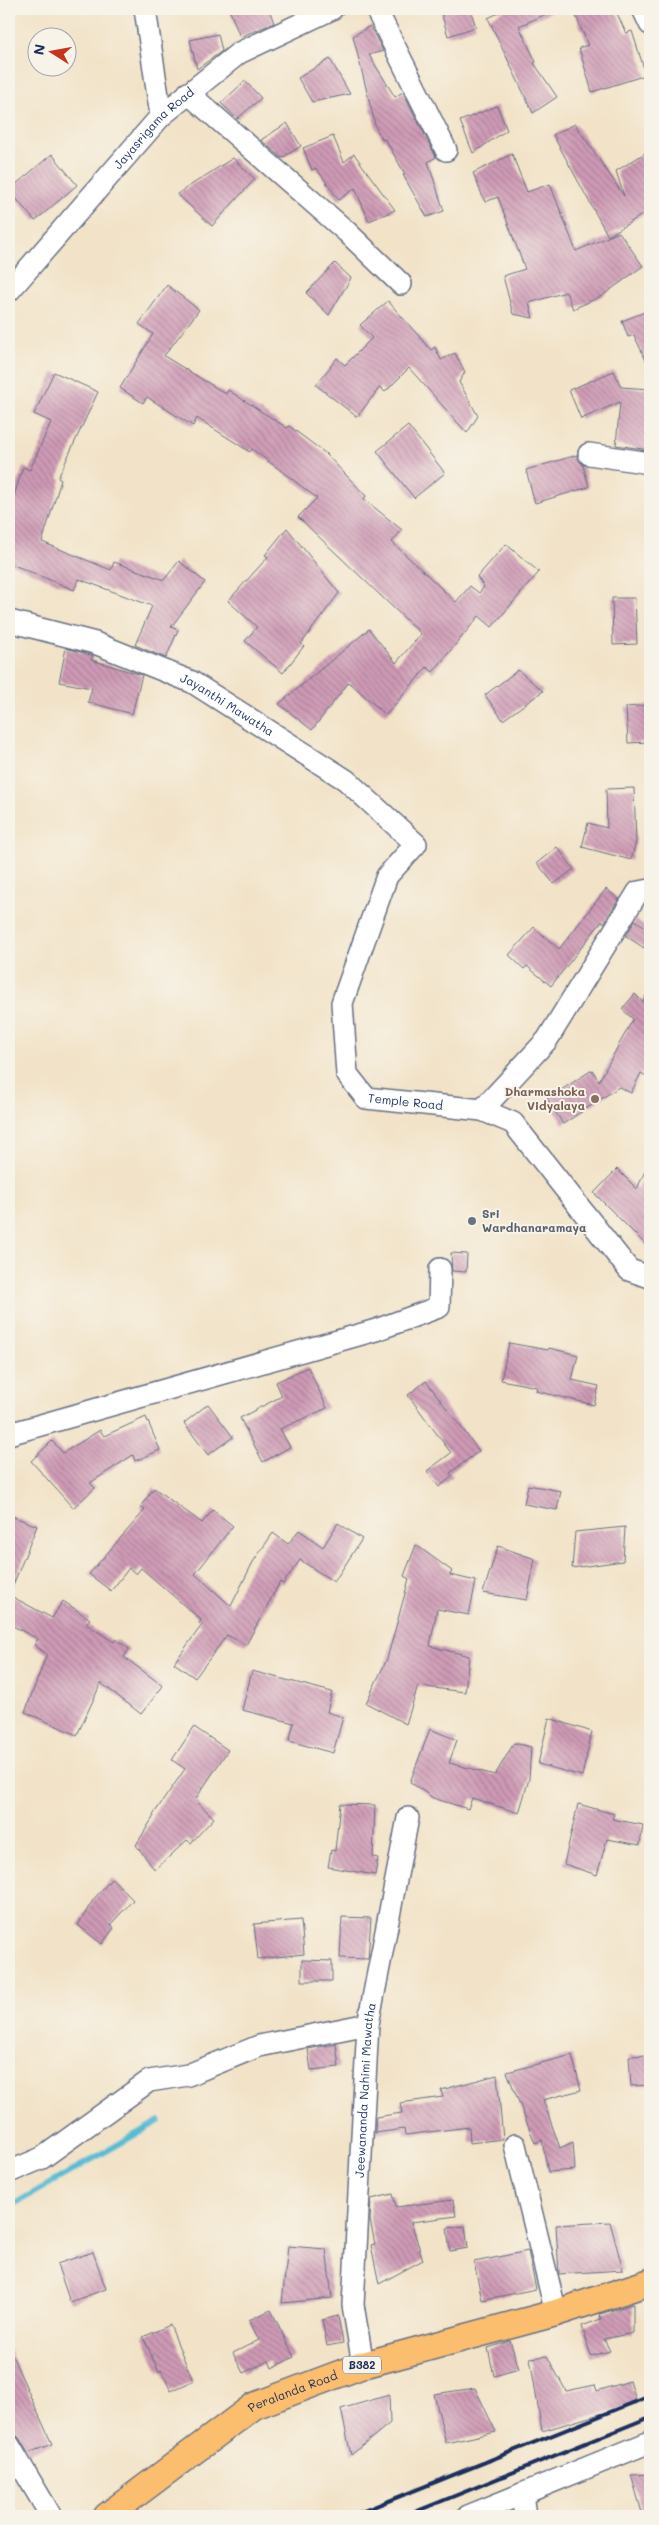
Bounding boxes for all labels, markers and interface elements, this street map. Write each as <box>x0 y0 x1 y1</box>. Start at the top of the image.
north arrow <box>28 28 78 78</box>
text: N <box>28 42 49 56</box>
street label: Jayasrigama Road <box>110 83 197 172</box>
street label: Jayanthi Mawatha <box>178 669 277 739</box>
place label: Dharmashoka Vidyalaya <box>505 1083 585 1113</box>
street label: Temple Road <box>367 1089 444 1113</box>
marker: Dharmashoka Vidyalaya <box>589 1093 601 1105</box>
place label: Sri Wardhanaramaya <box>482 1205 586 1235</box>
marker: Sri Wardhanaramaya <box>466 1215 478 1227</box>
street label: Jeewananda Nahimi Mawatha <box>351 2001 379 2178</box>
road number: B382 <box>343 2356 381 2374</box>
street label: Peralanda Road <box>244 2366 340 2415</box>

